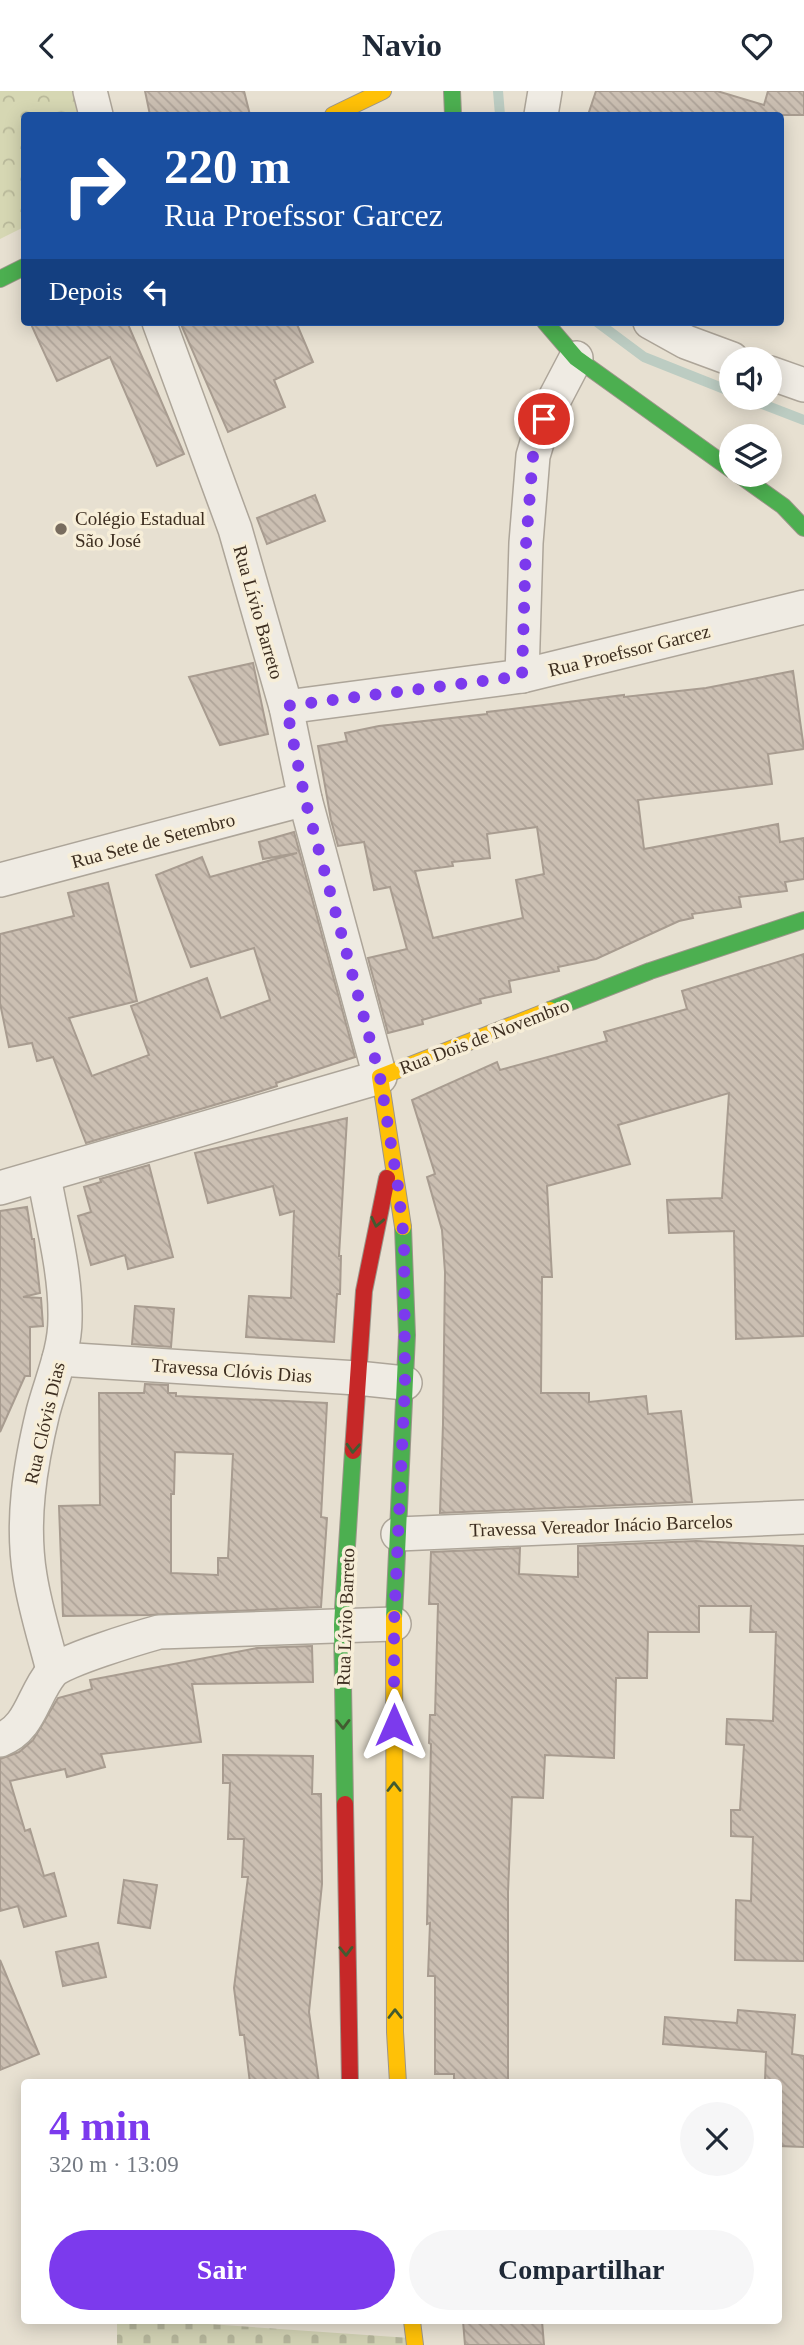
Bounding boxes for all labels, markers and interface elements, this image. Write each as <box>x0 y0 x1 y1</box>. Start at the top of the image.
icon: back <box>28 27 66 65</box>
text: Navio <box>362 27 442 63</box>
icon: heart <box>738 27 776 65</box>
text: 220 m <box>164 139 291 194</box>
icon: right <box>49 140 140 231</box>
text: Rua Proefssor Garcez <box>164 197 443 233</box>
icon: left <box>137 273 175 311</box>
text: Depois <box>49 277 123 306</box>
map controls <box>719 347 782 487</box>
button: sound <box>719 347 782 410</box>
pin <box>514 389 574 449</box>
icon: arrive <box>525 400 563 438</box>
button: layers <box>719 424 782 487</box>
place label: Colégio Estadual São José <box>75 508 205 551</box>
marker: Colégio Estadual São José <box>53 521 69 537</box>
street label: Rua Lívio Barreto <box>229 543 288 681</box>
street label: Rua Proefssor Garcez <box>546 620 712 681</box>
street label: Rua Sete de Setembro <box>69 809 237 872</box>
street label: Rua Dois de Novembro <box>396 994 572 1079</box>
one-way arrow <box>371 1216 386 1228</box>
street label: Travessa Clóvis Dias <box>151 1354 313 1387</box>
street label: Rua Clóvis Dias <box>20 1360 69 1486</box>
one-way arrow <box>346 1442 361 1453</box>
street label: Travessa Vereador Inácio Barcelos <box>469 1510 733 1541</box>
street label: Rua Lívio Barreto <box>333 1548 358 1686</box>
position arrow <box>357 1688 431 1762</box>
one-way arrow <box>335 1719 351 1730</box>
one-way arrow <box>386 1781 402 1792</box>
one-way arrow <box>339 1946 354 1957</box>
one-way arrow <box>387 2009 403 2019</box>
button: close <box>680 2102 754 2176</box>
text: 4 min <box>49 2103 151 2149</box>
text: 320 m · 13:09 <box>49 2152 179 2177</box>
button: Sair <box>49 2230 395 2310</box>
button: Compartilhar <box>409 2230 754 2310</box>

